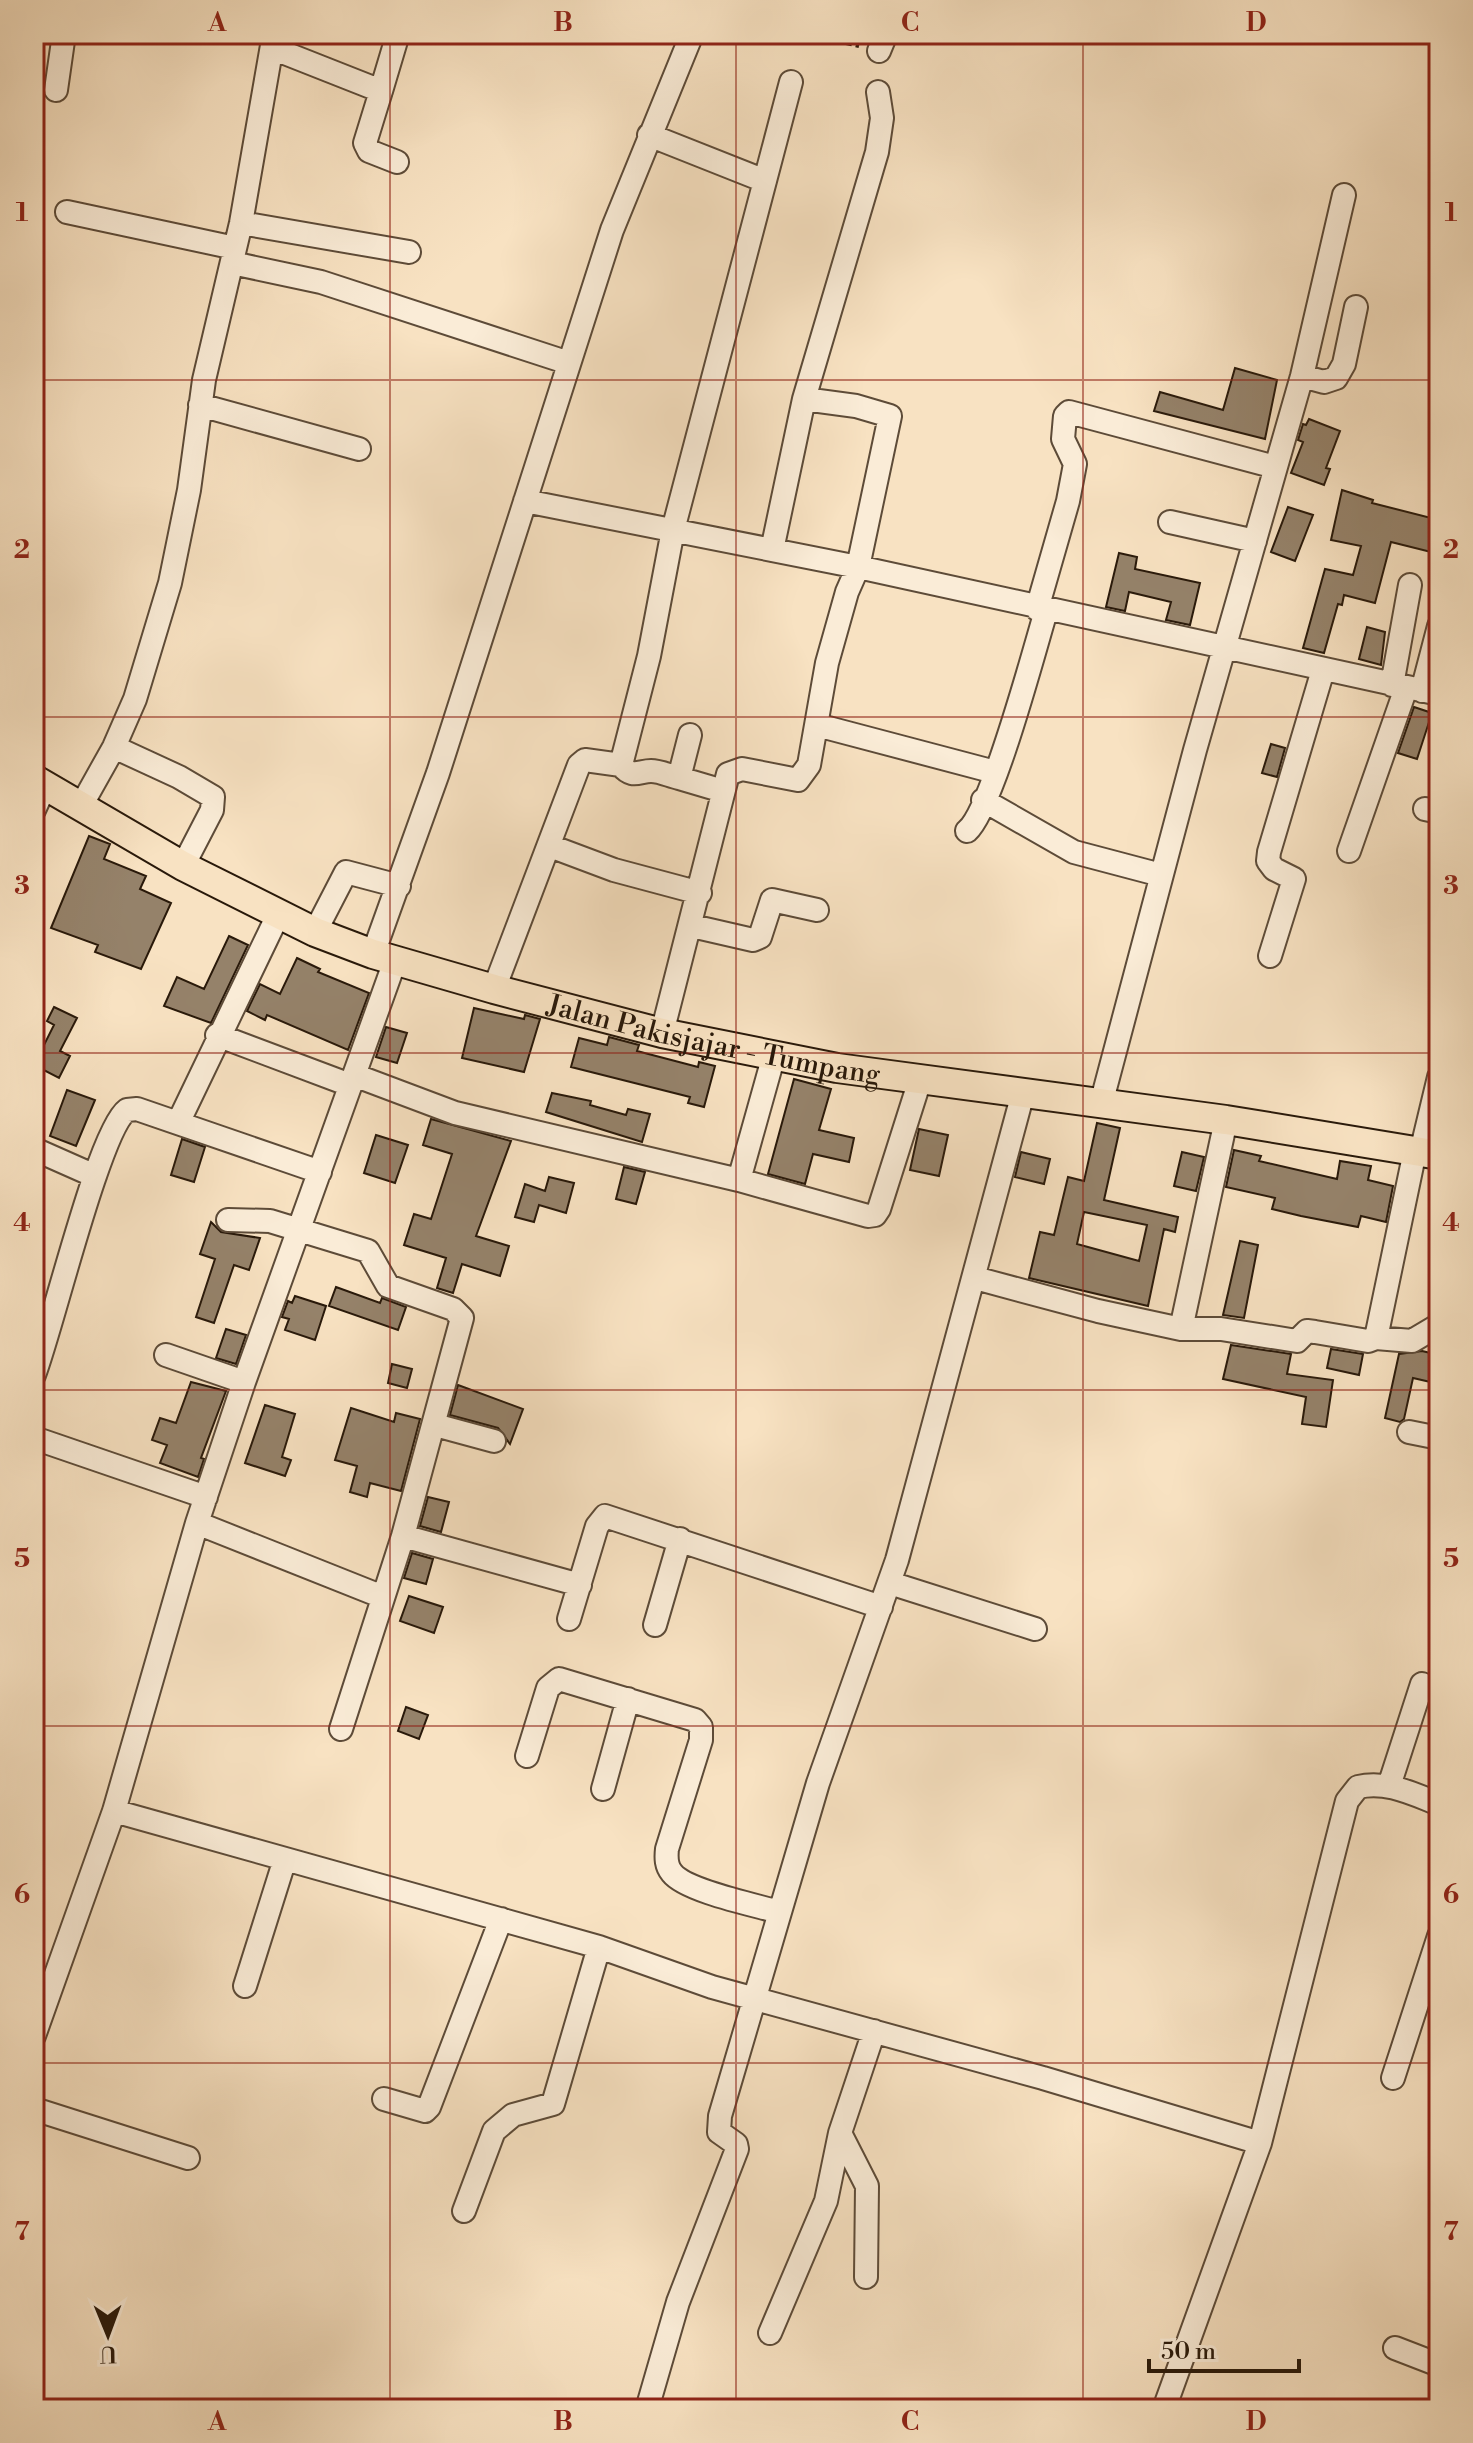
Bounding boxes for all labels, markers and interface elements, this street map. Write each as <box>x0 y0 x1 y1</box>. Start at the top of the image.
text: A <box>207 7 227 39</box>
text: B <box>553 7 573 39</box>
text: C <box>901 7 919 39</box>
text: D <box>1246 7 1266 39</box>
text: 1 <box>16 197 29 229</box>
text: 1 <box>1445 197 1458 229</box>
text: 2 <box>14 534 30 566</box>
text: 2 <box>1443 534 1459 566</box>
text: 3 <box>14 870 30 902</box>
text: 3 <box>1443 870 1459 902</box>
street label: Jalan Pakisjajar - Tumpang <box>542 987 883 1093</box>
text: 4 <box>13 1207 31 1239</box>
text: 4 <box>1442 1207 1460 1239</box>
text: 5 <box>14 1543 30 1575</box>
text: 5 <box>1443 1543 1459 1575</box>
text: 6 <box>14 1879 30 1911</box>
text: 6 <box>1443 1879 1459 1911</box>
text: 7 <box>14 2216 30 2248</box>
text: 7 <box>1443 2216 1459 2248</box>
north arrow <box>68 2295 148 2375</box>
scale bar <box>1149 2323 1299 2373</box>
text: 50 m <box>1161 2337 1216 2367</box>
text: U <box>100 2340 117 2367</box>
text: A <box>207 2406 227 2438</box>
text: B <box>553 2406 573 2438</box>
text: C <box>901 2406 919 2438</box>
text: D <box>1246 2406 1266 2438</box>

